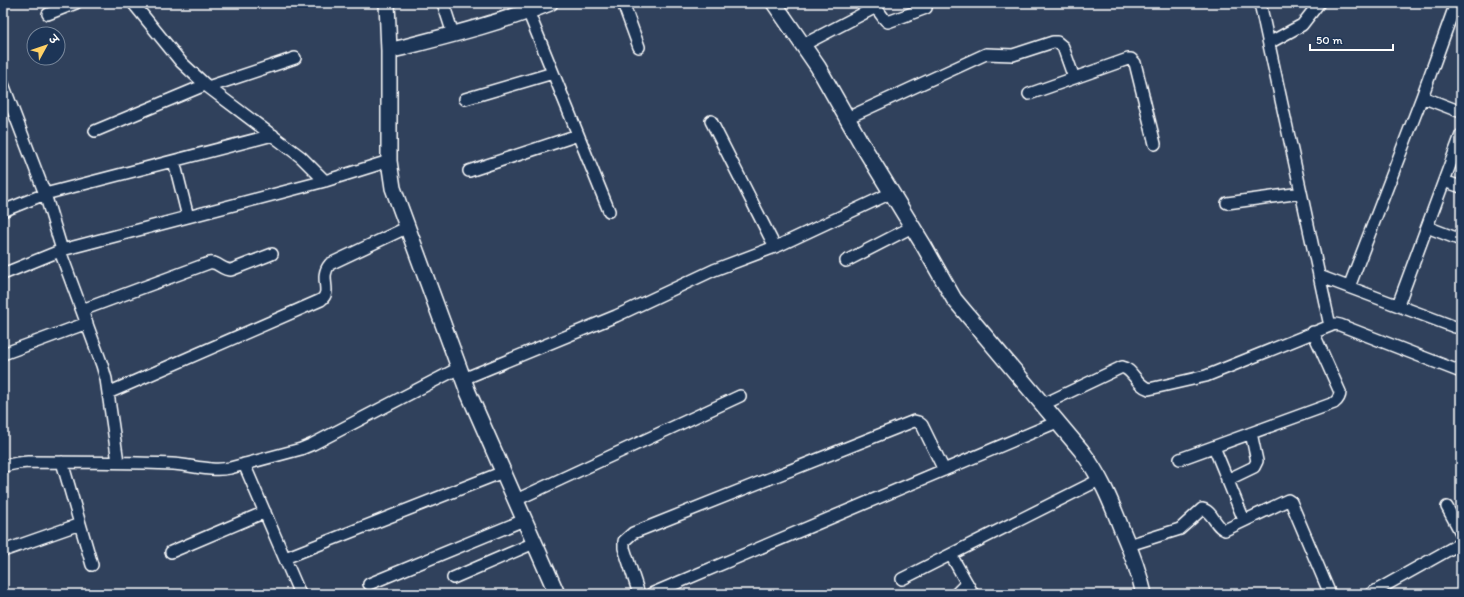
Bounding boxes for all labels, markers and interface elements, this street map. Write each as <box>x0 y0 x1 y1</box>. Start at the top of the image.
north arrow <box>26 26 66 66</box>
scale bar <box>1310 26 1393 52</box>
text: उ <box>45 32 62 48</box>
text: 50 m <box>1316 33 1342 47</box>

